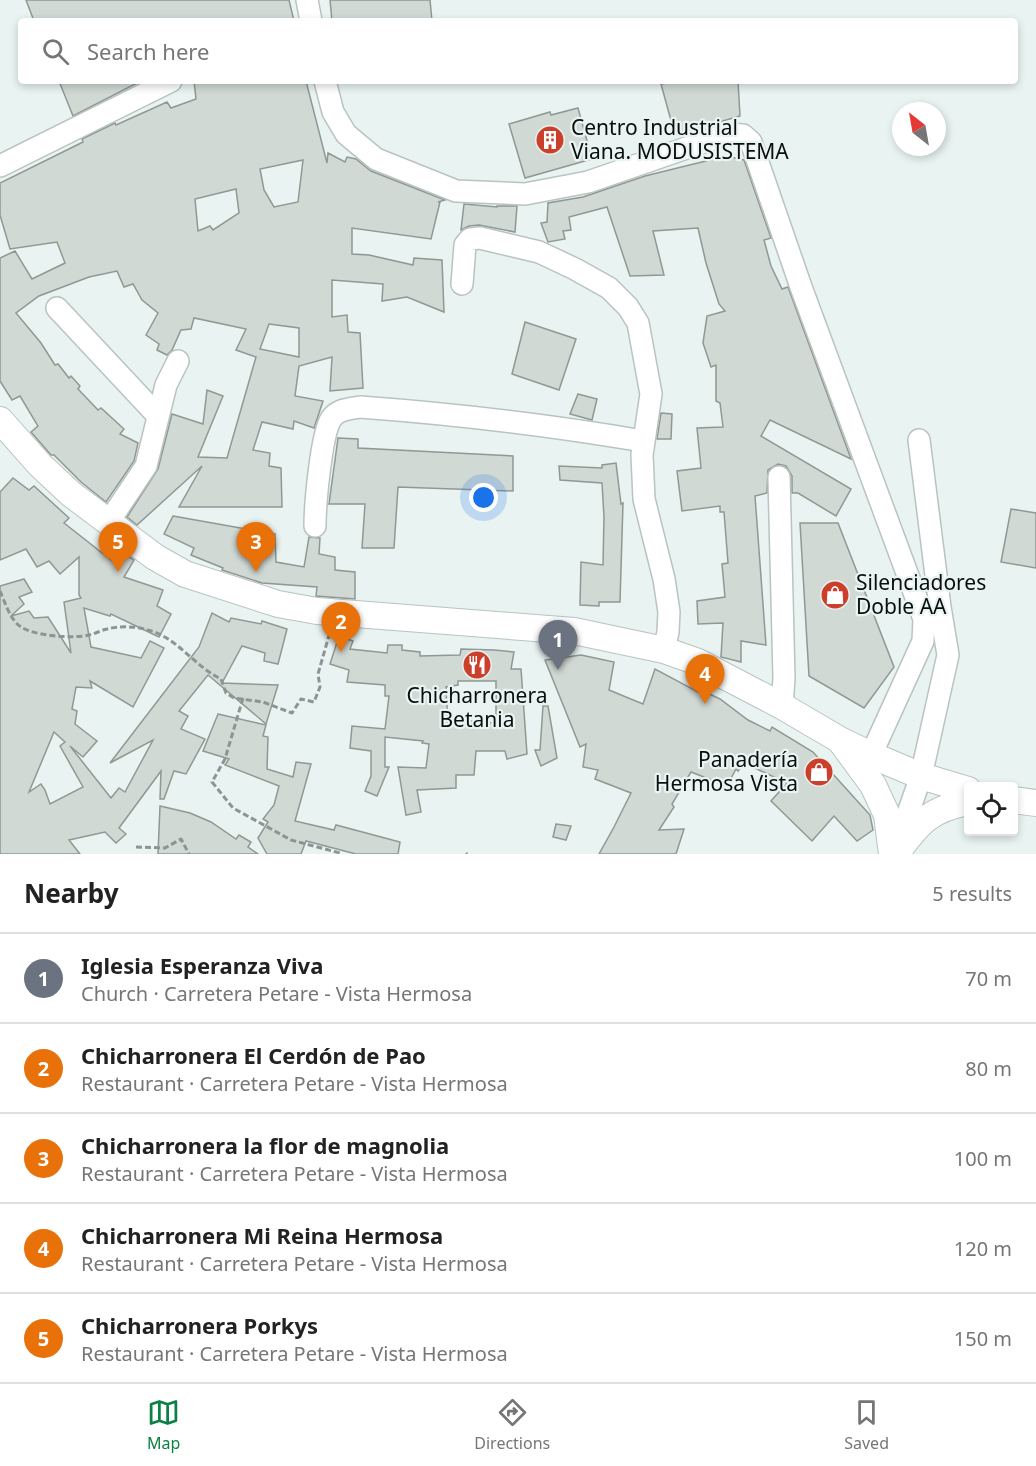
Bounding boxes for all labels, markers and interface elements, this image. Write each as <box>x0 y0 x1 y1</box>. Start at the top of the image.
search box <box>18 18 1018 84</box>
icon: search <box>39 35 72 68</box>
text: Search here <box>87 36 209 66</box>
north arrow <box>892 102 946 156</box>
place label: Centro Industrial Viana. MODUSISTEMA <box>571 113 789 165</box>
building icon: Centro Industrial Viana. MODUSISTEMA <box>534 124 566 156</box>
your location <box>469 483 498 512</box>
pin: 5 <box>98 522 138 572</box>
pin: 3 <box>236 522 276 572</box>
place label: Silenciadores Doble AA <box>856 568 986 620</box>
shop icon: Silenciadores Doble AA <box>819 579 851 611</box>
pin: 2 <box>322 602 360 652</box>
pin: 1 <box>538 620 578 670</box>
restaurant icon: Chicharronera Betania <box>461 649 493 681</box>
pin: 4 <box>686 654 724 704</box>
place label: Chicharronera Betania <box>407 681 548 733</box>
place label: Panadería Hermosa Vista <box>655 745 798 797</box>
shop icon: Panadería Hermosa Vista <box>803 756 835 788</box>
map controls <box>964 782 1018 836</box>
button: locate <box>964 782 1018 836</box>
text: Nearby <box>24 875 119 911</box>
text: 5 results <box>932 880 1012 907</box>
text: Iglesia Esperanza Viva <box>81 950 323 980</box>
text: 1 <box>38 965 49 992</box>
text: 70 m <box>965 965 1012 992</box>
text: Church · Carretera Petare - Vista Hermosa <box>81 980 472 1007</box>
text: Chicharronera El Cerdón de Pao <box>81 1040 426 1070</box>
text: 2 <box>38 1055 49 1082</box>
text: 80 m <box>965 1055 1012 1082</box>
text: Restaurant · Carretera Petare - Vista Hermosa <box>81 1070 508 1097</box>
text: Chicharronera la flor de magnolia <box>81 1130 449 1160</box>
text: 3 <box>38 1145 49 1172</box>
text: 100 m <box>954 1145 1012 1172</box>
text: Restaurant · Carretera Petare - Vista Hermosa <box>81 1160 508 1187</box>
text: Chicharronera Mi Reina Hermosa <box>81 1220 443 1250</box>
text: 4 <box>38 1235 49 1262</box>
text: 120 m <box>954 1235 1012 1262</box>
text: Restaurant · Carretera Petare - Vista Hermosa <box>81 1250 508 1277</box>
text: Chicharronera Porkys <box>81 1310 318 1340</box>
text: 5 <box>38 1325 49 1352</box>
text: 150 m <box>954 1325 1012 1352</box>
text: Restaurant · Carretera Petare - Vista Hermosa <box>81 1340 508 1367</box>
tab: Map <box>147 1396 180 1454</box>
tab: Directions <box>474 1396 550 1454</box>
tab: Saved <box>844 1396 889 1454</box>

